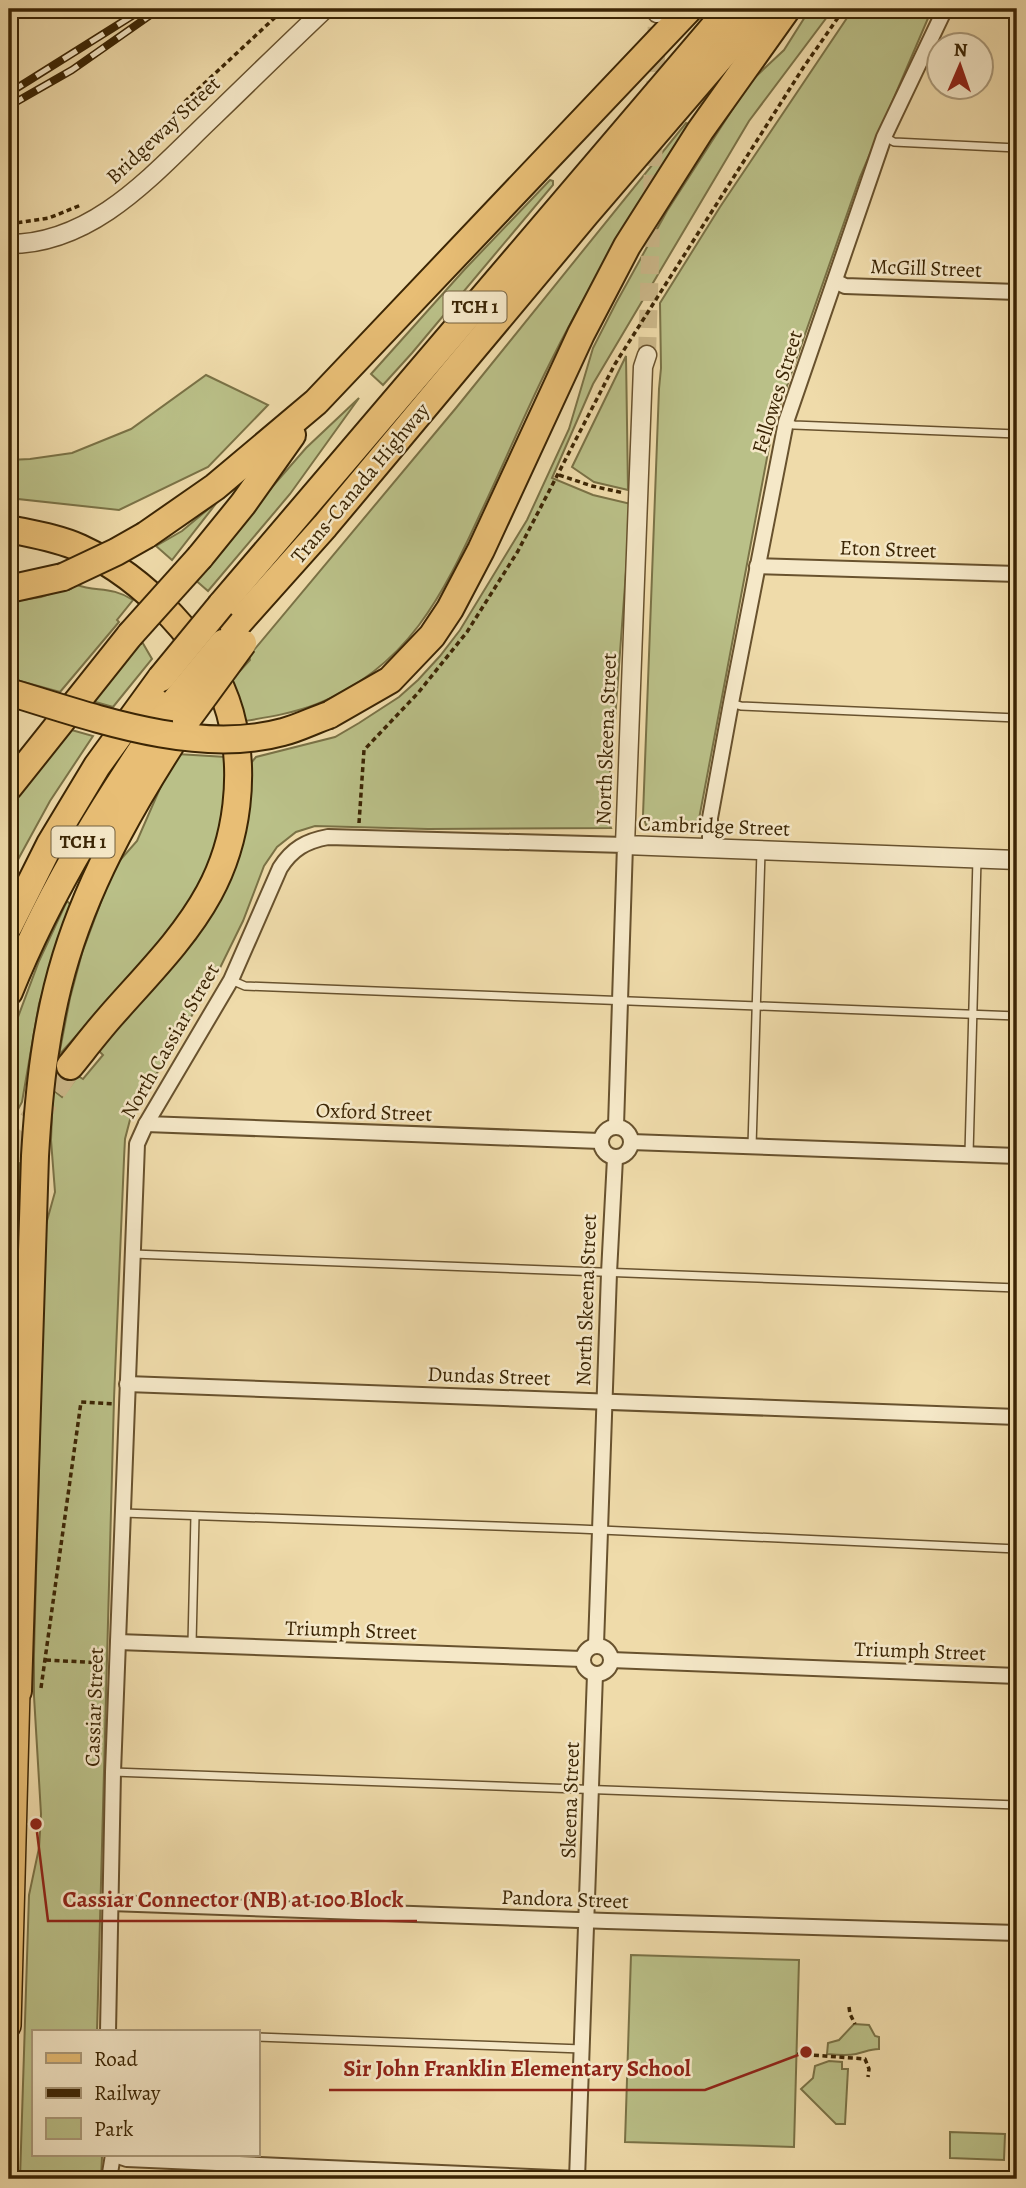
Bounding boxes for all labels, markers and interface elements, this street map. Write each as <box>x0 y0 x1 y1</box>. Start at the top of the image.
north arrow <box>925 32 995 102</box>
text: N <box>953 37 968 63</box>
street label: Bridgeway Street <box>100 70 226 190</box>
street label: McGill Street <box>870 252 982 284</box>
road number: TCH 1 <box>444 292 506 322</box>
street label: Fellowes Street <box>745 327 809 457</box>
street label: Trans-Canada Highway <box>284 396 436 569</box>
street label: Eton Street <box>839 533 937 565</box>
street label: North Skeena Street <box>589 652 623 826</box>
street label: Cambridge Street <box>638 809 791 843</box>
road number: TCH 1 <box>52 827 114 858</box>
street label: North Cassiar Street <box>114 958 226 1124</box>
street label: Oxford Street <box>315 1096 433 1128</box>
street label: North Skeena Street <box>569 1213 603 1387</box>
street label: Dundas Street <box>427 1360 551 1392</box>
street label: Triumph Street <box>285 1614 417 1646</box>
street label: Triumph Street <box>854 1635 986 1667</box>
street label: Cassiar Street <box>78 1647 110 1767</box>
street label: Skeena Street <box>554 1741 586 1859</box>
callout: Cassiar Connector (NB) at 100 Block <box>48 1877 417 1921</box>
street label: Pandora Street <box>501 1883 629 1915</box>
text: Cassiar Connector (NB) at 100 Block <box>62 1884 404 1915</box>
legend <box>32 2030 259 2156</box>
text: Road <box>94 2045 138 2073</box>
callout: Sir John Franklin Elementary School <box>329 2046 705 2090</box>
text: Sir John Franklin Elementary School <box>343 2053 691 2084</box>
text: Railway <box>94 2079 161 2107</box>
text: Park <box>94 2115 134 2143</box>

